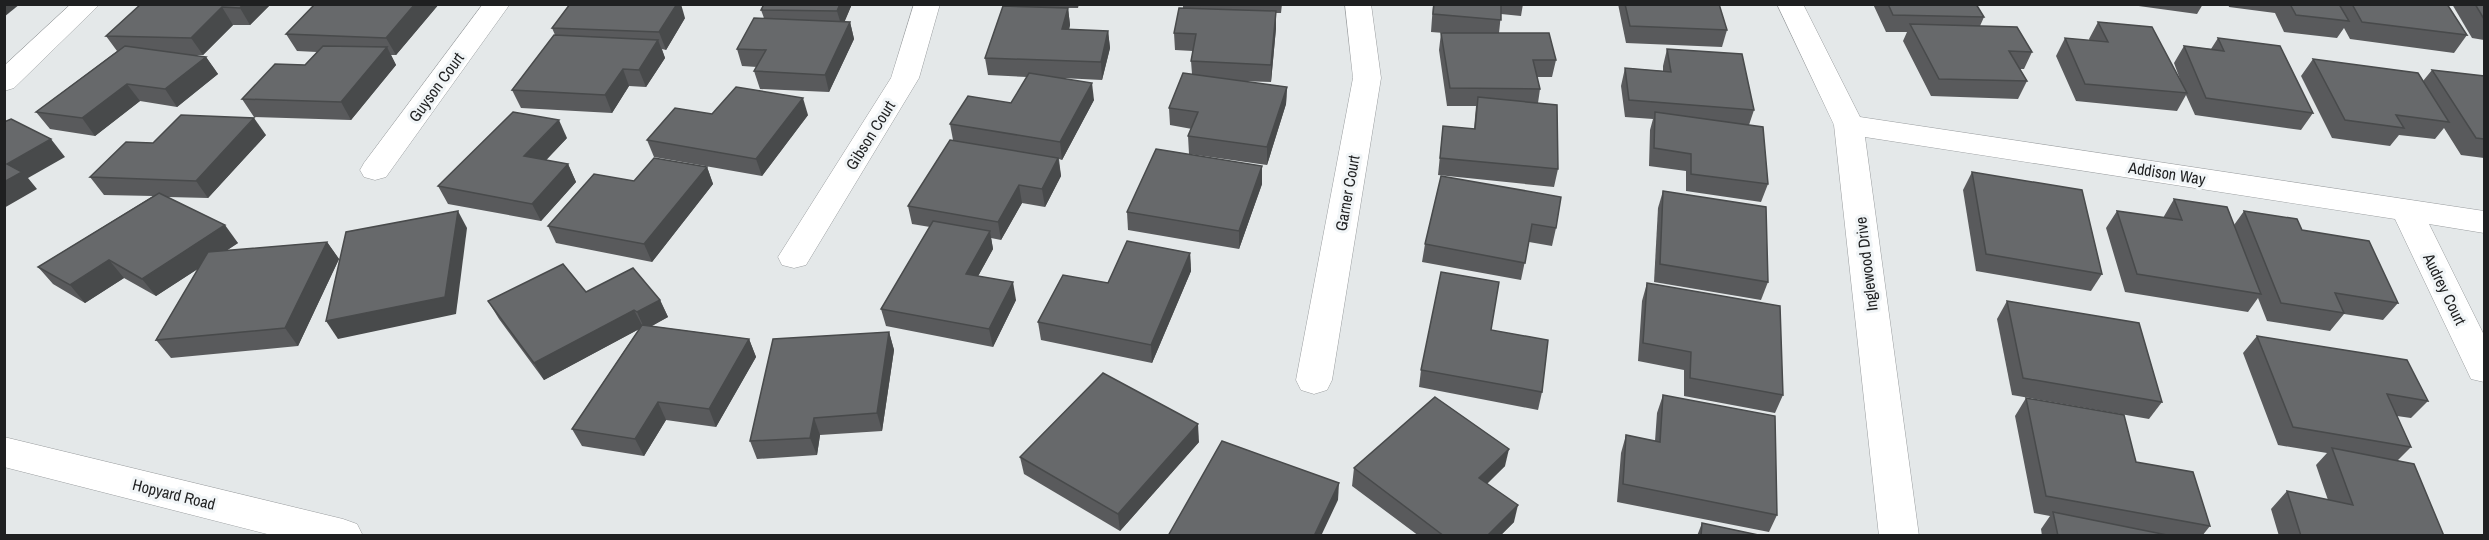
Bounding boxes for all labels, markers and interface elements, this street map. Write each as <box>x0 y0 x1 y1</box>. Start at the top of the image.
street label: Guyson Court <box>403 48 469 126</box>
street label: Gibson Court <box>840 96 900 174</box>
street label: Garner Court <box>1330 153 1365 233</box>
street label: Addison Way <box>2126 156 2207 190</box>
street label: Inglewood Drive <box>1849 216 1883 312</box>
street label: Audrey Court <box>2418 249 2472 329</box>
street label: Hopyard Road <box>130 473 218 515</box>

